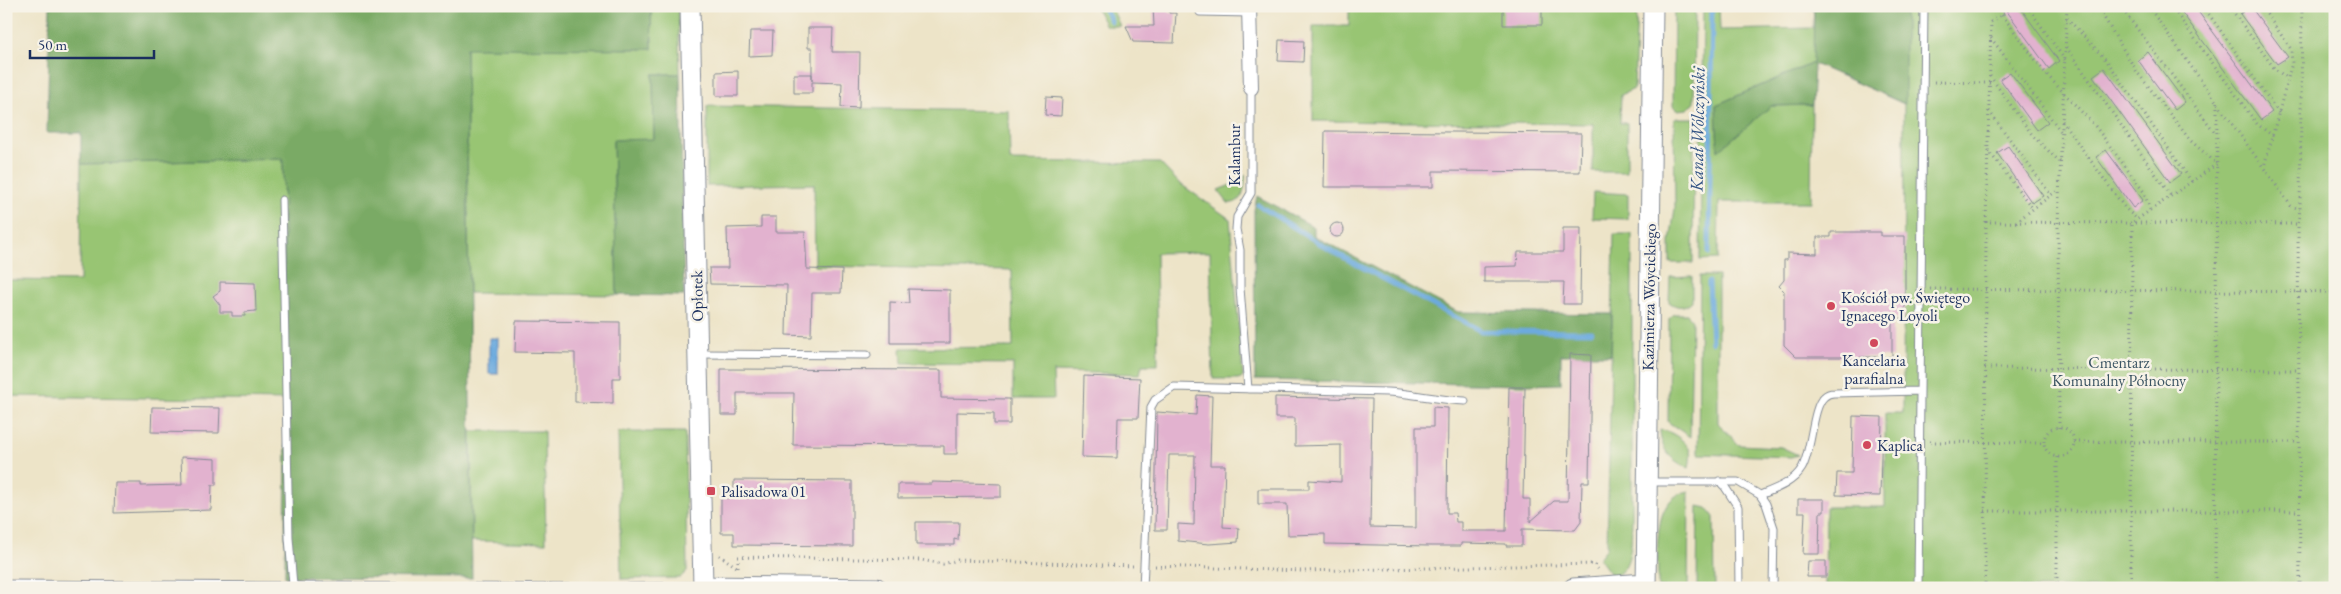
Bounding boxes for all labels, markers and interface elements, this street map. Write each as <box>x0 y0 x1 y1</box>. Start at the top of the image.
scale bar <box>30 28 154 60</box>
text: 50 m <box>38 35 67 54</box>
water label: Kanał Wólczyński <box>1684 66 1711 193</box>
street label: Kalambur <box>1224 123 1245 186</box>
street label: Kazimierza Wóycickiego <box>1637 223 1661 371</box>
street label: Opłotek <box>686 270 708 322</box>
place label: Kościół pw. Świętego Ignacego Loyoli <box>1841 287 1970 326</box>
marker: Kościół pw. Świętego Ignacego Loyoli <box>1825 300 1837 312</box>
marker: Kancelaria parafialna <box>1868 337 1880 349</box>
place label: Kancelaria parafialna <box>1842 350 1907 389</box>
park label: Cmentarz Komunalny Północny <box>2052 352 2187 391</box>
place label: Kaplica <box>1877 435 1923 456</box>
marker: Kaplica <box>1861 439 1873 451</box>
place label: Palisadowa 01 <box>721 481 806 502</box>
marker: Palisadowa 01 <box>705 485 717 497</box>

